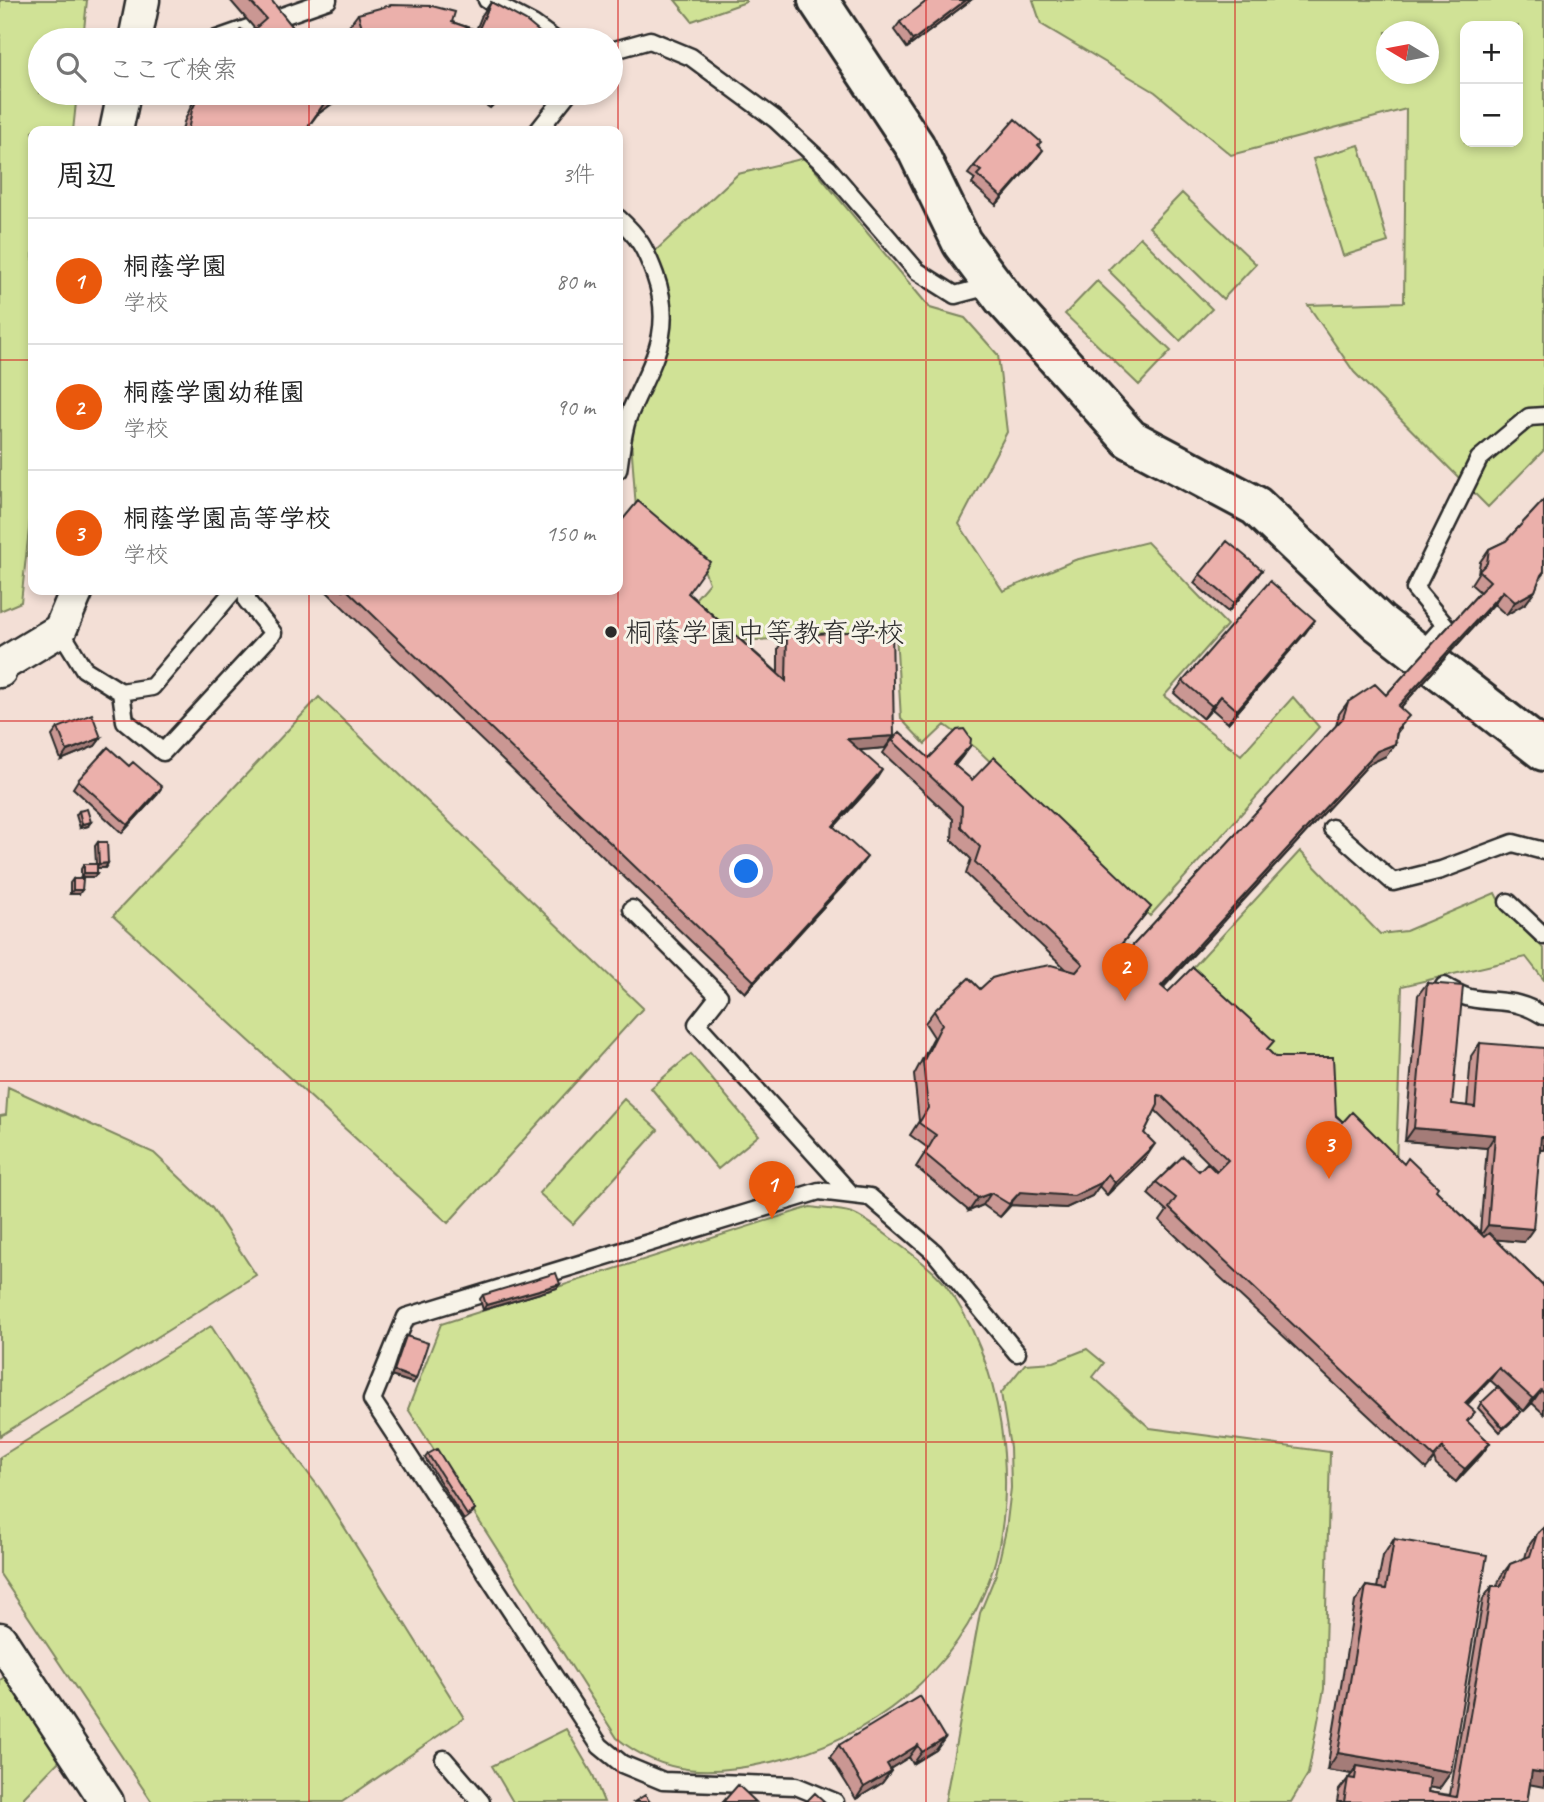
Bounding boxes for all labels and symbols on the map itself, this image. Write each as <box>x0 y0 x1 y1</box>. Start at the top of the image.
north arrow <box>1376 21 1439 84</box>
place label: 桐蔭学園中等教育学校 <box>625 615 905 650</box>
marker: 桐蔭学園中等教育学校 <box>603 624 619 640</box>
your location <box>729 854 763 888</box>
pin: 2 <box>1102 943 1148 1001</box>
pin: 3 <box>1306 1121 1352 1179</box>
pin: 1 <box>749 1161 795 1219</box>

